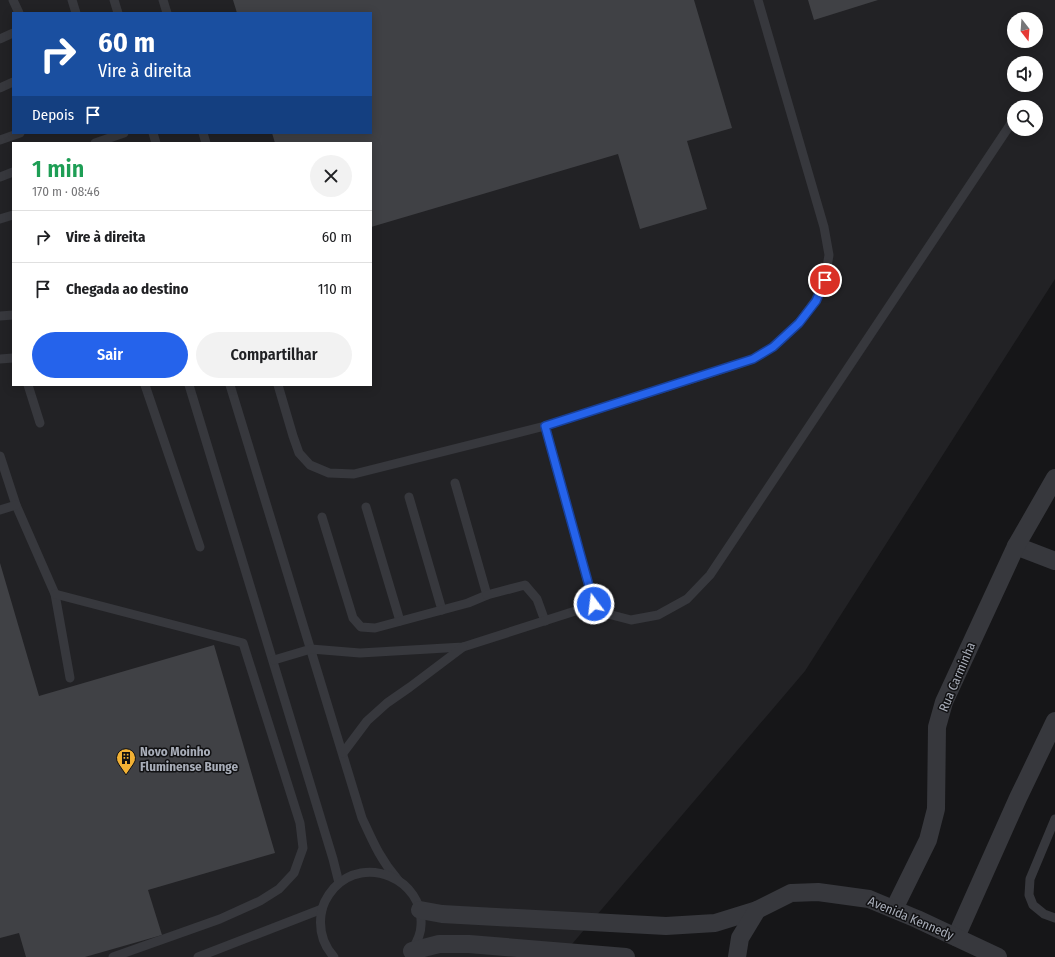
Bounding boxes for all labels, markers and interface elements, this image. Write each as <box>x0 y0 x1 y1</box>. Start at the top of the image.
north arrow <box>1007 12 1043 48</box>
map controls <box>1007 12 1043 136</box>
text: 60 m <box>98 26 155 59</box>
icon: right <box>32 28 84 80</box>
button: sound <box>1007 56 1043 92</box>
text: Vire à direita <box>98 60 192 82</box>
button: search <box>1007 100 1043 136</box>
icon: arrive <box>82 104 104 126</box>
text: Depois <box>32 106 74 124</box>
text: 1 min <box>32 155 84 183</box>
button: close <box>310 155 352 197</box>
text: 170 m · 08:46 <box>32 184 100 199</box>
icon: right <box>32 226 54 248</box>
text: Vire à direita <box>66 228 145 246</box>
text: 60 m <box>322 228 352 246</box>
pin <box>808 263 842 297</box>
icon: arrive <box>814 269 836 291</box>
icon: arrive <box>32 278 54 300</box>
text: Chegada ao destino <box>66 280 188 298</box>
text: 110 m <box>318 280 352 298</box>
button: Sair <box>32 332 188 378</box>
button: Compartilhar <box>196 332 352 378</box>
position arrow <box>573 583 615 625</box>
street label: Rua Carminha <box>936 640 978 714</box>
place label: Novo Moinho Fluminense Bunge <box>140 744 238 774</box>
building icon: Novo Moinho Fluminense Bunge <box>115 747 137 775</box>
street label: Avenida Kennedy <box>866 893 956 943</box>

